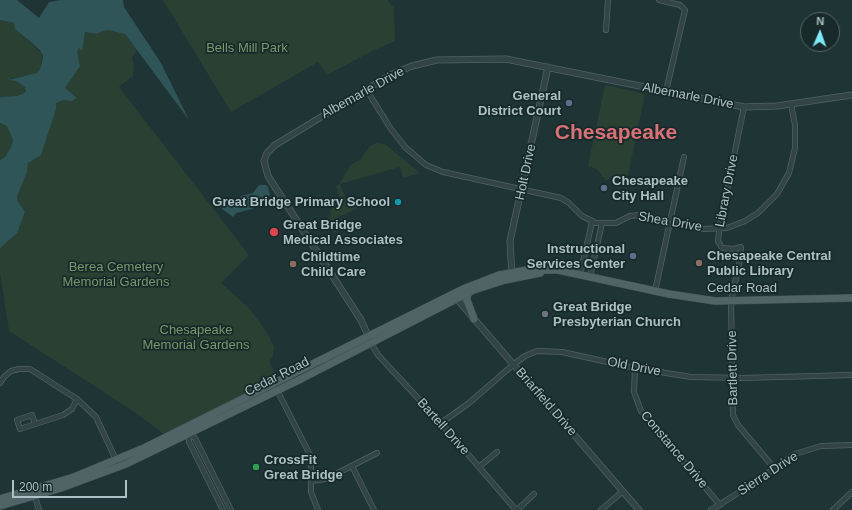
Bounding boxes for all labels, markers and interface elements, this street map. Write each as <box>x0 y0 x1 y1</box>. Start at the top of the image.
north arrow <box>800 12 840 52</box>
text: N <box>816 15 825 27</box>
park label: Bells Mill Park <box>206 40 288 56</box>
street label: Albemarle Drive <box>319 64 407 122</box>
street label: Albemarle Drive <box>641 80 735 112</box>
place label: General District Court <box>478 88 561 119</box>
marker: General District Court <box>564 98 574 108</box>
district label: Chesapeake <box>555 120 677 146</box>
street label: Holt Drive <box>512 142 540 202</box>
street label: Library Drive <box>712 153 742 229</box>
place label: Chesapeake City Hall <box>612 173 688 204</box>
marker: Chesapeake City Hall <box>599 183 609 193</box>
place label: Great Bridge Primary School <box>212 194 390 210</box>
marker: Great Bridge Primary School <box>393 197 403 207</box>
street label: Shea Drive <box>637 209 703 235</box>
place label: Great Bridge Medical Associates <box>283 217 403 248</box>
marker: Great Bridge Medical Associates <box>268 226 280 238</box>
place label: Instructional Services Center <box>527 241 625 272</box>
place label: Chesapeake Central Public Library <box>707 248 831 279</box>
place label: Childtime Child Care <box>301 249 366 280</box>
marker: Instructional Services Center <box>628 251 638 261</box>
marker: Chesapeake Central Public Library <box>694 258 704 268</box>
park label: Berea Cemetery Memorial Gardens <box>63 259 169 290</box>
marker: Childtime Child Care <box>288 259 298 269</box>
street label: Cedar Road <box>707 280 777 296</box>
place label: Great Bridge Presbyterian Church <box>553 299 681 330</box>
marker: Great Bridge Presbyterian Church <box>540 309 550 319</box>
park label: Chesapeake Memorial Gardens <box>143 322 249 353</box>
street label: Bartlett Drive <box>725 330 741 406</box>
street label: Cedar Road <box>242 354 312 400</box>
street label: Old Drive <box>606 354 662 380</box>
street label: Briarfield Drive <box>512 365 580 439</box>
street label: Bartell Drive <box>414 395 472 459</box>
street label: Constance Drive <box>637 408 711 492</box>
street label: Sierra Drive <box>735 449 801 499</box>
place label: CrossFit Great Bridge <box>264 452 343 483</box>
marker: CrossFit Great Bridge <box>251 462 261 472</box>
scale bar <box>14 472 129 498</box>
text: 200 m <box>19 480 52 494</box>

